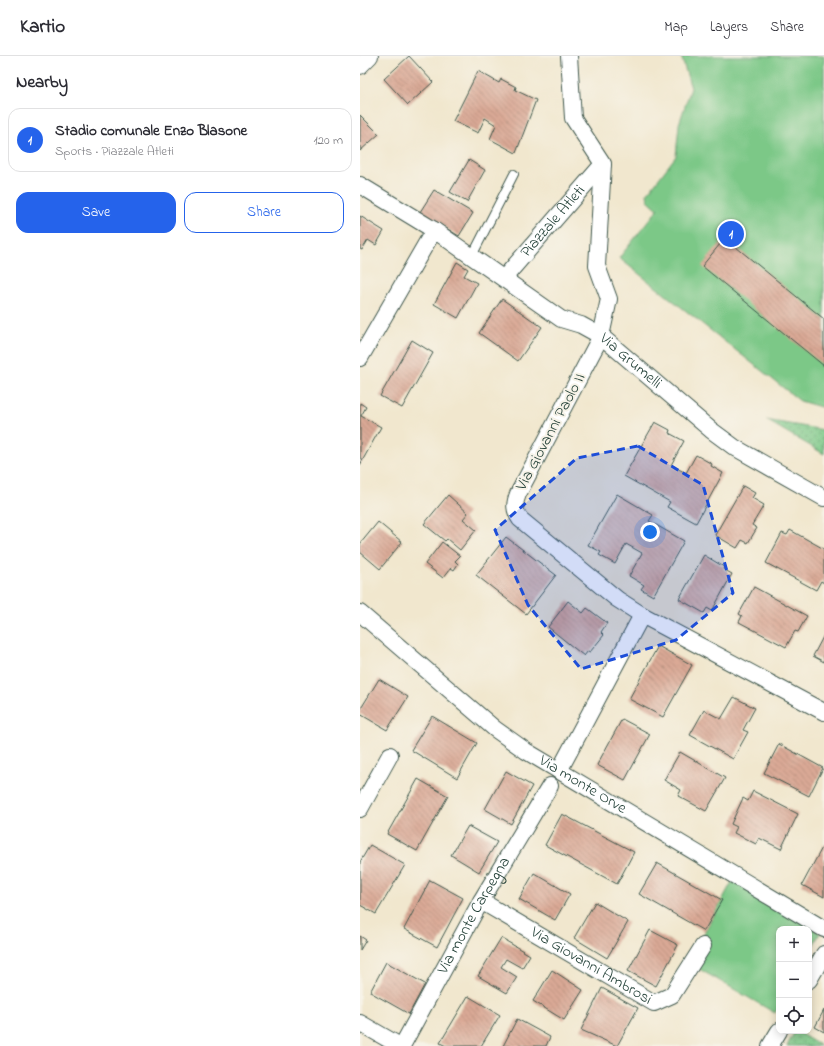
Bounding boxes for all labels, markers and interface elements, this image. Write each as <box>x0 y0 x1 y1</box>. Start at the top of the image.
text: Kartio <box>20 14 65 41</box>
text: Map <box>664 17 688 38</box>
text: Layers <box>710 17 748 38</box>
text: Share <box>770 17 804 38</box>
text: Nearby <box>16 70 68 95</box>
text: Stadio comunale Enzo Blasone <box>55 120 247 142</box>
text: 1 <box>28 131 32 150</box>
text: 120 m <box>313 131 343 150</box>
text: Sports · Piazzale Atleti <box>55 142 174 161</box>
street label: Piazzale Atleti <box>515 180 592 263</box>
button: Save <box>16 192 176 233</box>
button: Share <box>184 192 344 233</box>
pin: 1 <box>718 219 744 249</box>
street label: Via Grumelli <box>593 327 667 395</box>
street label: Via Giovanni Paolo II <box>509 369 592 496</box>
your location <box>640 522 660 542</box>
street label: Via monte Orve <box>533 749 632 821</box>
street label: Via monte Carpegna <box>431 852 517 979</box>
street label: Via Giovanni Ambrosi <box>525 920 657 1011</box>
map controls <box>776 926 812 1034</box>
button: + <box>776 926 812 962</box>
button: − <box>776 962 812 998</box>
button: locate <box>776 998 812 1034</box>

